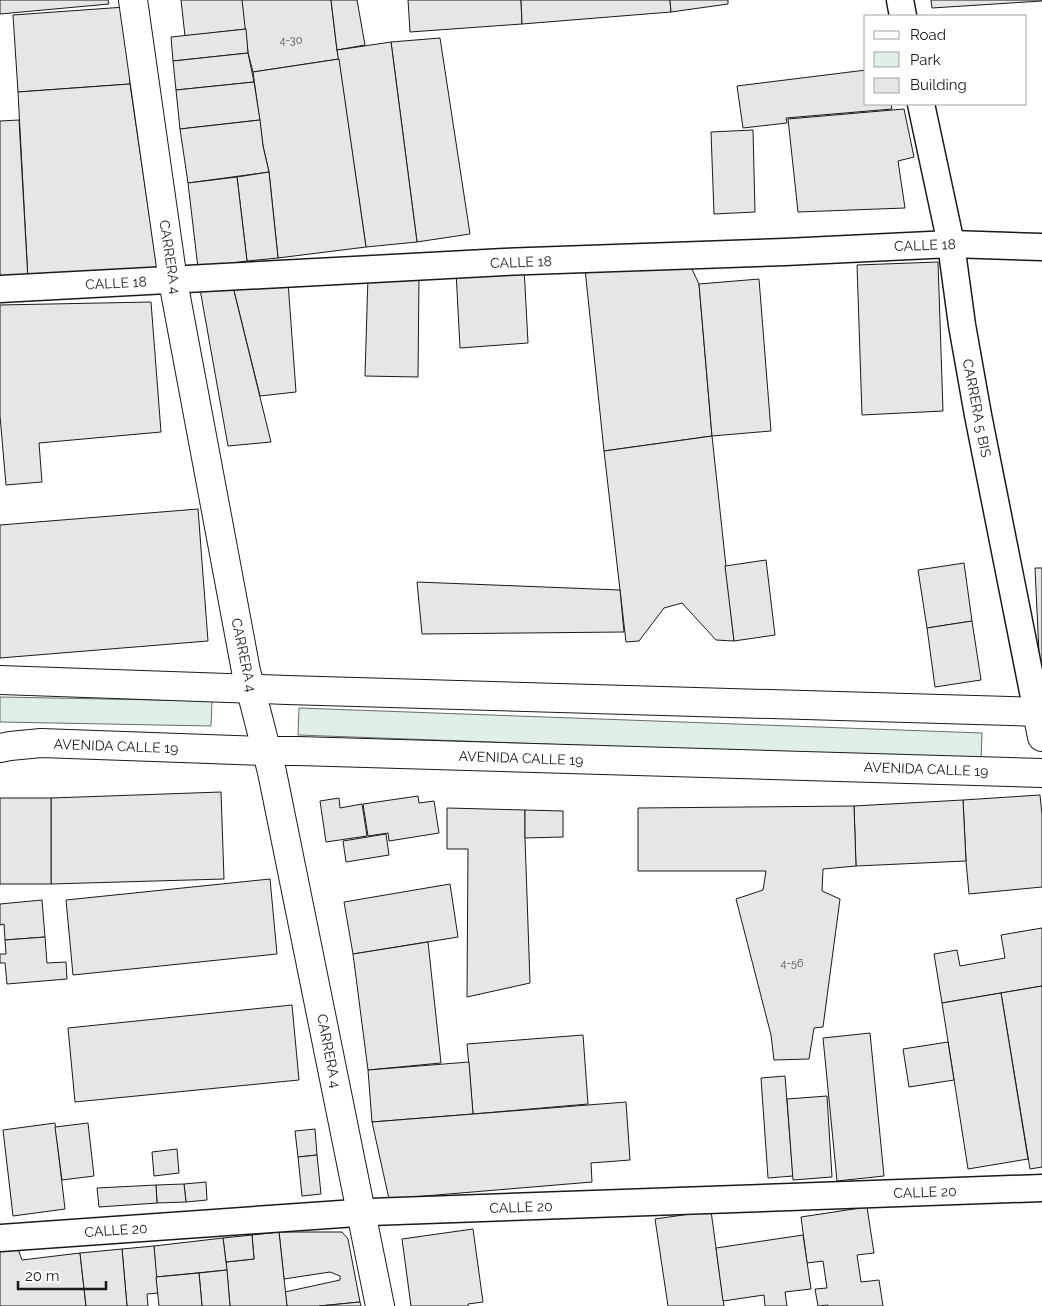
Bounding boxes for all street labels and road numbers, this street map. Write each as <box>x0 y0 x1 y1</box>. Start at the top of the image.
street label: CARRERA 4 <box>156 219 184 296</box>
street label: CALLE 18 <box>894 236 956 254</box>
street label: CALLE 18 <box>490 253 552 271</box>
street label: CALLE 18 <box>85 273 147 293</box>
street label: CARRERA 5 BIS <box>960 357 994 459</box>
street label: CARRERA 4 <box>228 617 260 694</box>
street label: AVENIDA CALLE 19 <box>53 736 179 756</box>
street label: AVENIDA CALLE 19 <box>458 748 584 768</box>
street label: AVENIDA CALLE 19 <box>863 759 989 779</box>
street label: CARRERA 4 <box>314 1013 344 1090</box>
street label: CALLE 20 <box>893 1183 957 1201</box>
street label: CALLE 20 <box>489 1198 553 1216</box>
street label: CALLE 20 <box>84 1220 148 1240</box>

